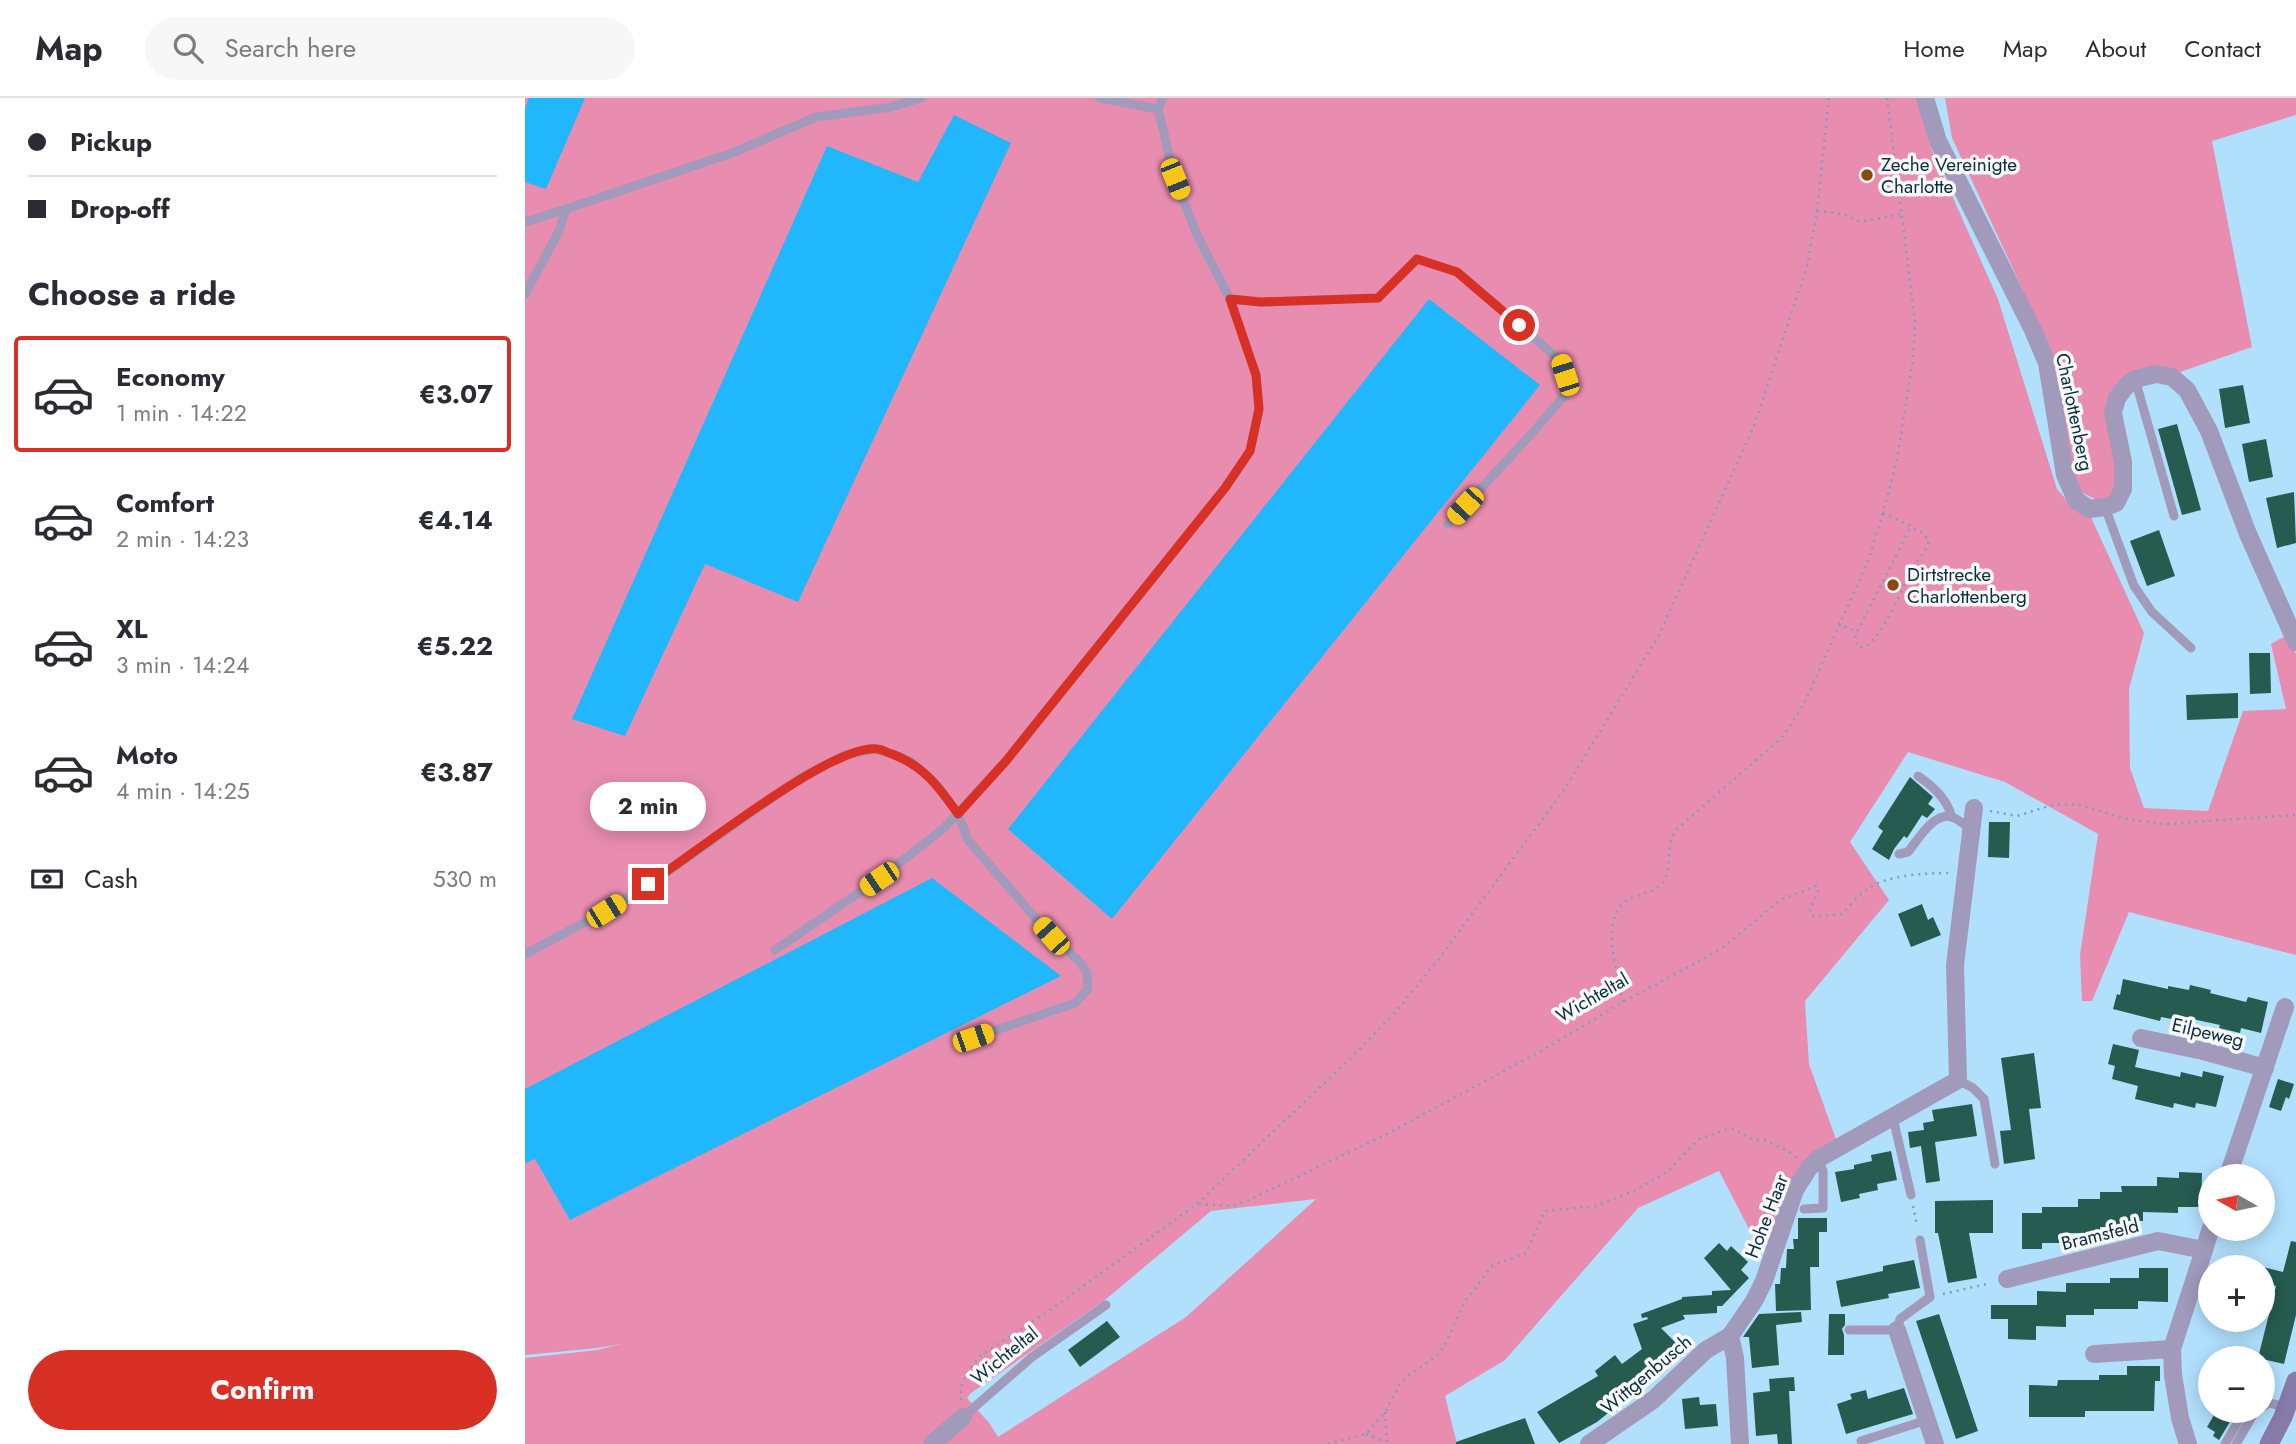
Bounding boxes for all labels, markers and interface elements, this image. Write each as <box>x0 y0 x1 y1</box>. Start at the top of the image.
search box <box>145 17 635 80</box>
text: Map <box>35 25 103 72</box>
icon: search <box>169 29 207 67</box>
text: Search here <box>225 29 356 67</box>
text: Home <box>1903 31 1965 66</box>
text: Map <box>2003 31 2047 66</box>
text: About <box>2085 31 2146 66</box>
text: Contact <box>2184 31 2261 66</box>
text: Pickup <box>70 123 152 161</box>
place label: Zeche Vereinigte Charlotte <box>1881 151 2017 200</box>
car <box>1158 156 1193 202</box>
marker: Zeche Vereinigte Charlotte <box>1859 167 1875 183</box>
text: Drop-off <box>70 190 170 228</box>
text: Choose a ride <box>28 271 236 317</box>
route start <box>1503 309 1535 341</box>
street label: Charlottenberg <box>2049 351 2100 474</box>
car <box>1549 352 1582 398</box>
text: Economy <box>116 358 225 396</box>
icon: car <box>32 363 95 426</box>
text: €3.07 <box>419 375 493 413</box>
text: 1 min · 14:22 <box>116 396 247 430</box>
car <box>1443 483 1488 529</box>
text: Comfort <box>116 484 214 522</box>
icon: car <box>32 489 95 552</box>
text: €4.14 <box>418 501 493 539</box>
text: 2 min · 14:23 <box>116 522 249 556</box>
place label: Dirtstrecke Charlottenberg <box>1907 561 2027 610</box>
marker: Dirtstrecke Charlottenberg <box>1885 577 1901 593</box>
text: XL <box>116 610 148 648</box>
icon: car <box>32 615 95 678</box>
text: €5.22 <box>417 627 493 665</box>
text: 3 min · 14:24 <box>116 648 249 682</box>
text: Moto <box>116 736 178 774</box>
icon: car <box>32 741 95 804</box>
text: €3.87 <box>420 753 493 791</box>
text: 4 min · 14:25 <box>116 774 250 808</box>
callout: 2 min <box>590 782 706 832</box>
text: 2 min <box>618 789 678 823</box>
car <box>856 859 903 899</box>
icon: cash <box>28 860 66 898</box>
text: Cash <box>84 860 138 898</box>
text: 530 m <box>433 862 497 896</box>
route end <box>632 868 664 900</box>
car <box>583 891 630 931</box>
car <box>1030 913 1073 959</box>
street label: Wichteltal <box>1551 966 1633 1029</box>
street label: Eilpeweg <box>2169 1011 2247 1054</box>
car <box>950 1021 997 1055</box>
north arrow <box>2198 1164 2275 1241</box>
map controls <box>2198 1164 2275 1423</box>
street label: Hohe Haar <box>1738 1170 1795 1262</box>
street label: Bramsfeld <box>2058 1212 2142 1257</box>
button: + <box>2198 1255 2275 1332</box>
street label: Wichteltal <box>965 1320 1044 1391</box>
street label: Wittgenbusch <box>1595 1328 1698 1420</box>
button: − <box>2198 1346 2275 1423</box>
button: Confirm <box>28 1350 497 1430</box>

